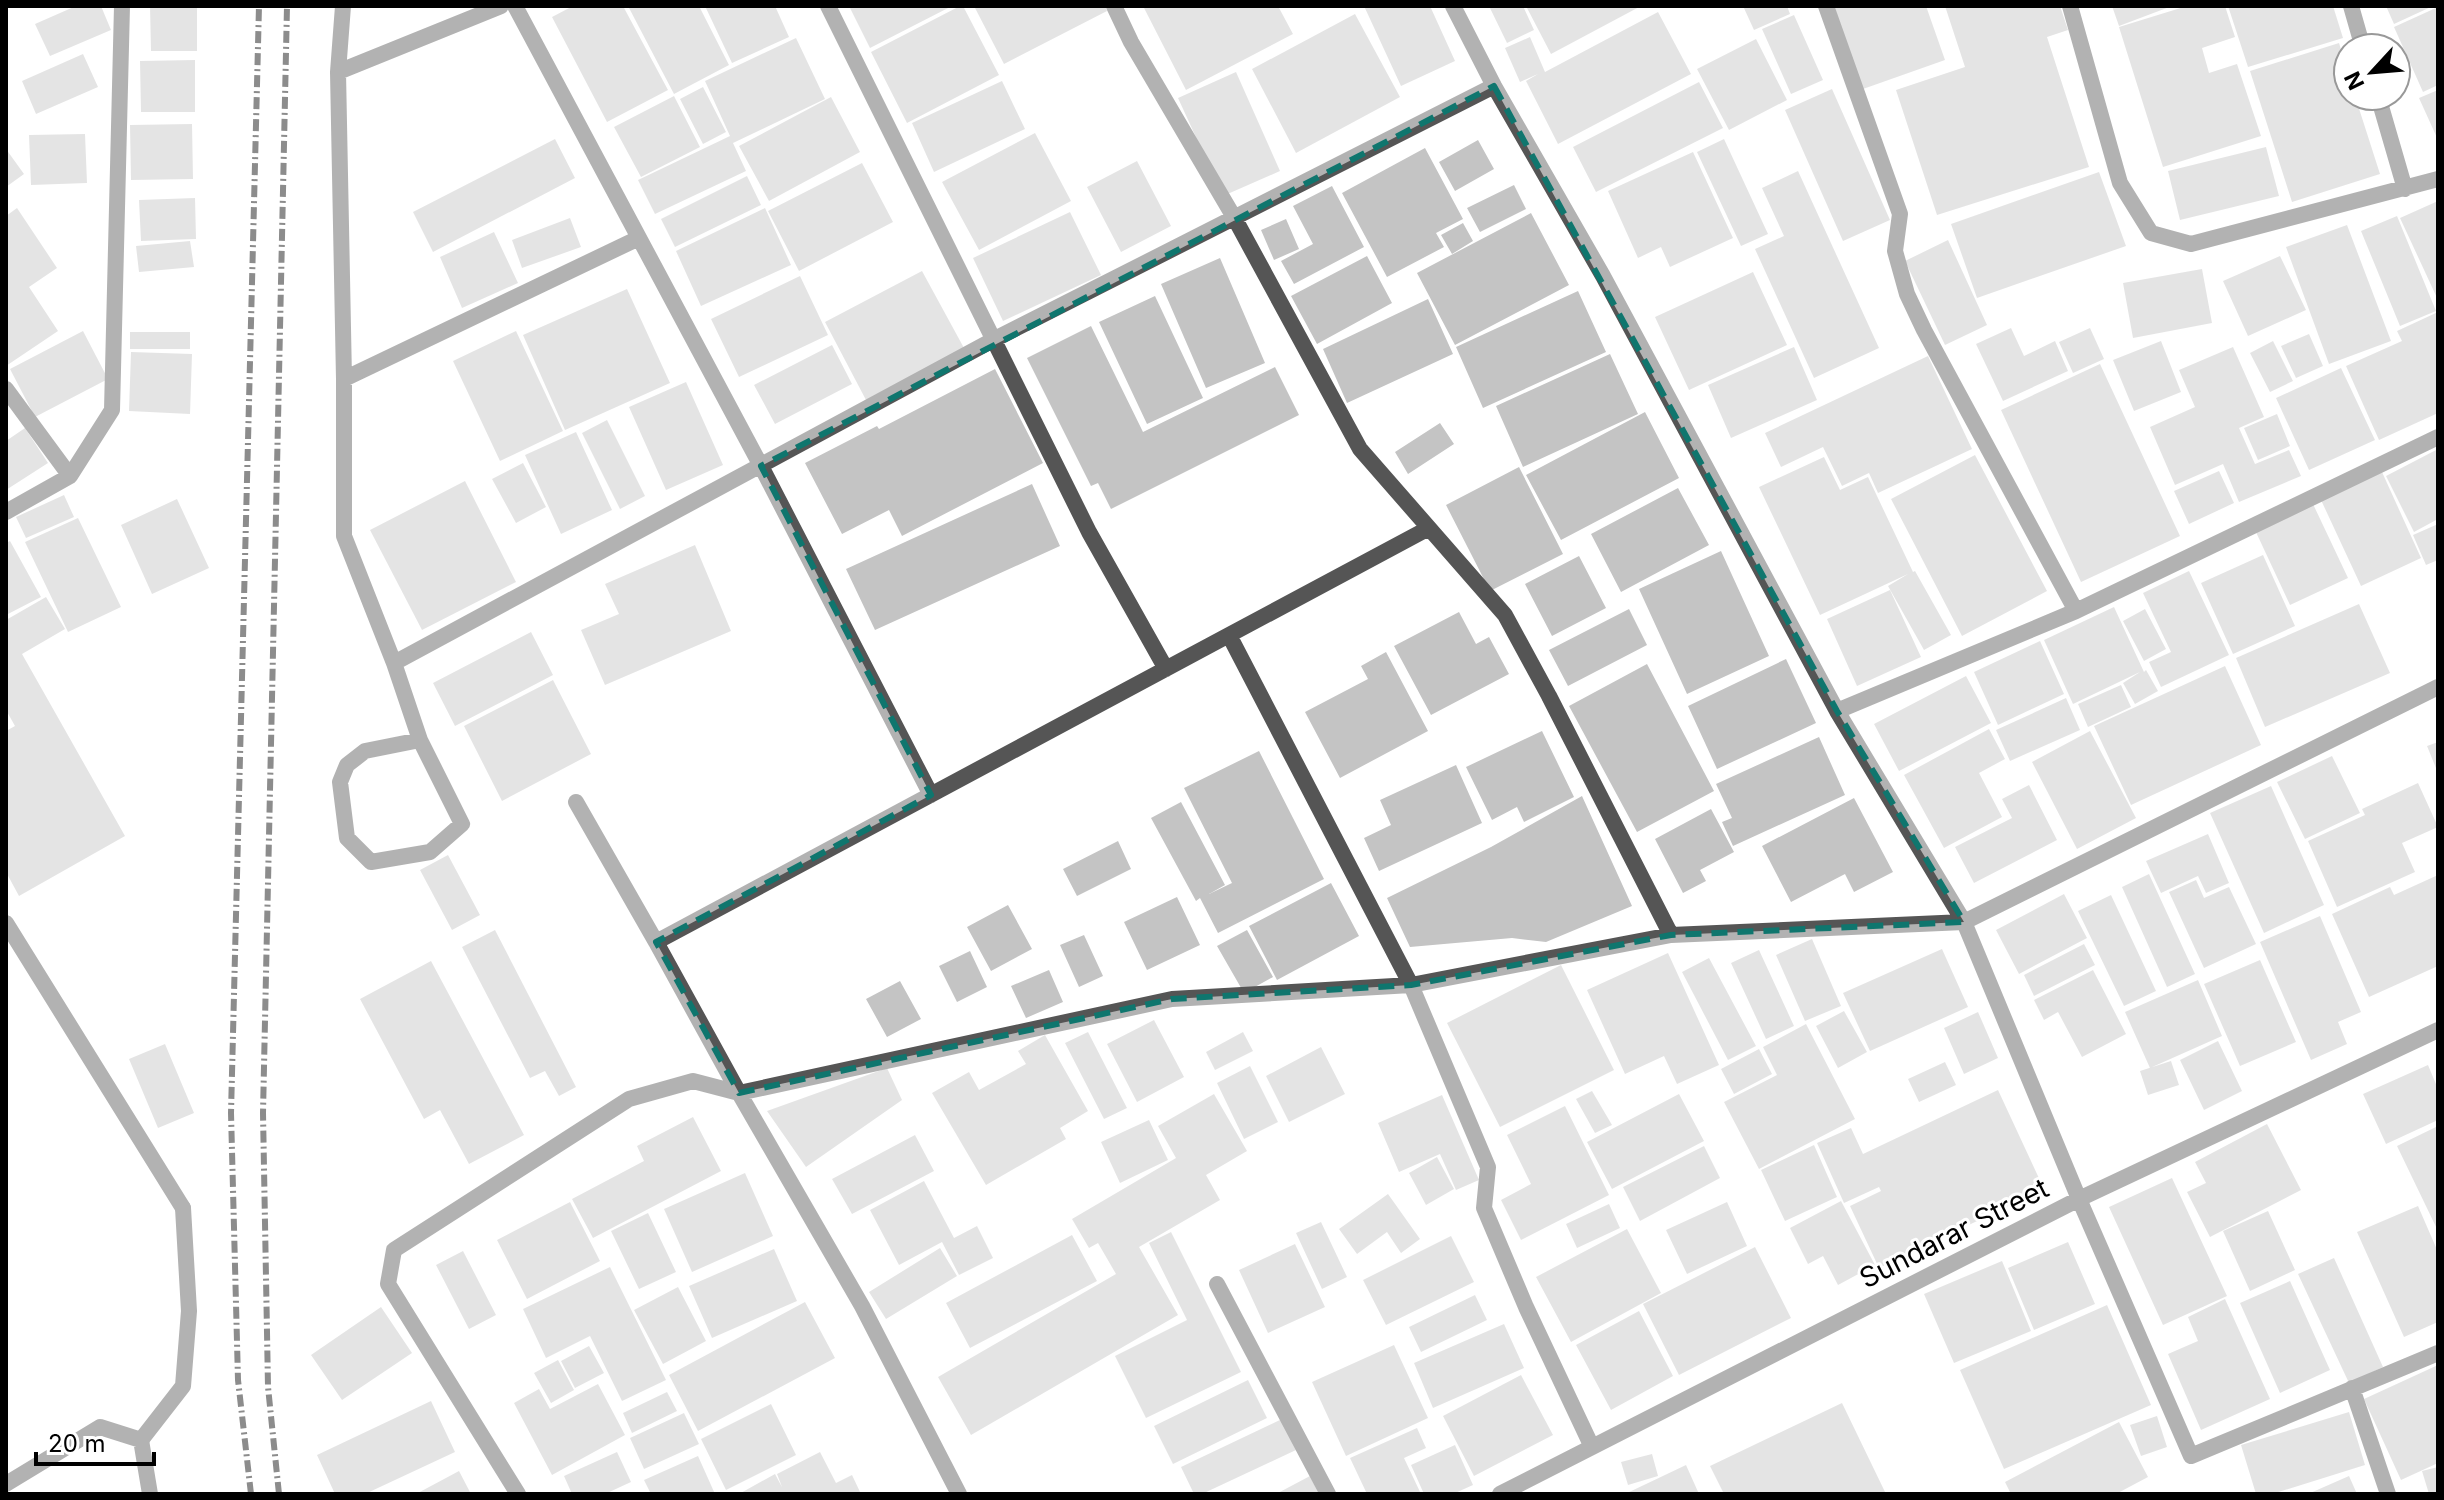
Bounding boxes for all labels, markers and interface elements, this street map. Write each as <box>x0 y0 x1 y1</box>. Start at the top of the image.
north arrow <box>2332 32 2412 112</box>
text: N <box>2339 68 2369 94</box>
street label: Sundarar Street <box>1854 1171 2054 1295</box>
scale bar <box>36 1416 154 1466</box>
text: 20 m <box>48 1429 106 1458</box>

